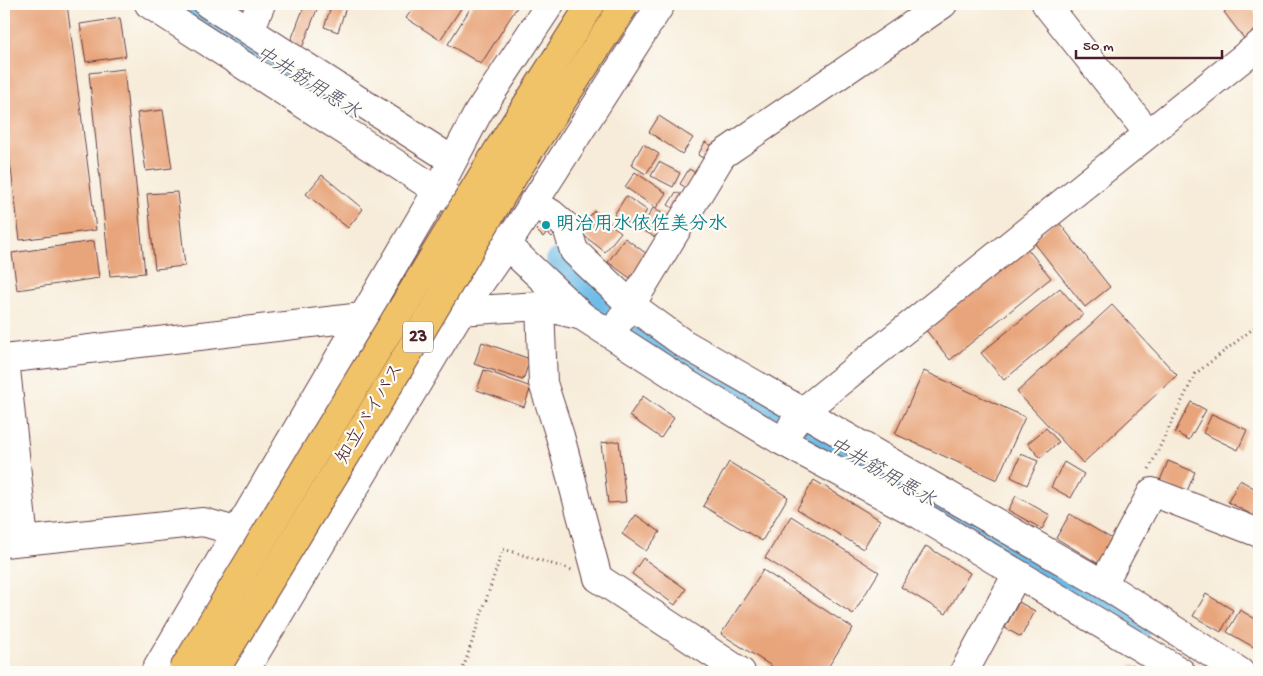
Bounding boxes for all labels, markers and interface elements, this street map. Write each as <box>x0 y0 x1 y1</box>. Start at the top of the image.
scale bar <box>1076 28 1222 60</box>
text: 50 m <box>1083 38 1114 56</box>
water label: 中井筋用悪水 <box>250 41 365 126</box>
place label: 明治用水依佐美分水 <box>556 213 727 237</box>
marker: 明治用水依佐美分水 <box>540 219 552 231</box>
road number: 23 <box>403 322 433 352</box>
street label: 知立バイパス <box>332 359 410 469</box>
water label: 中井筋用悪水 <box>823 432 940 514</box>

